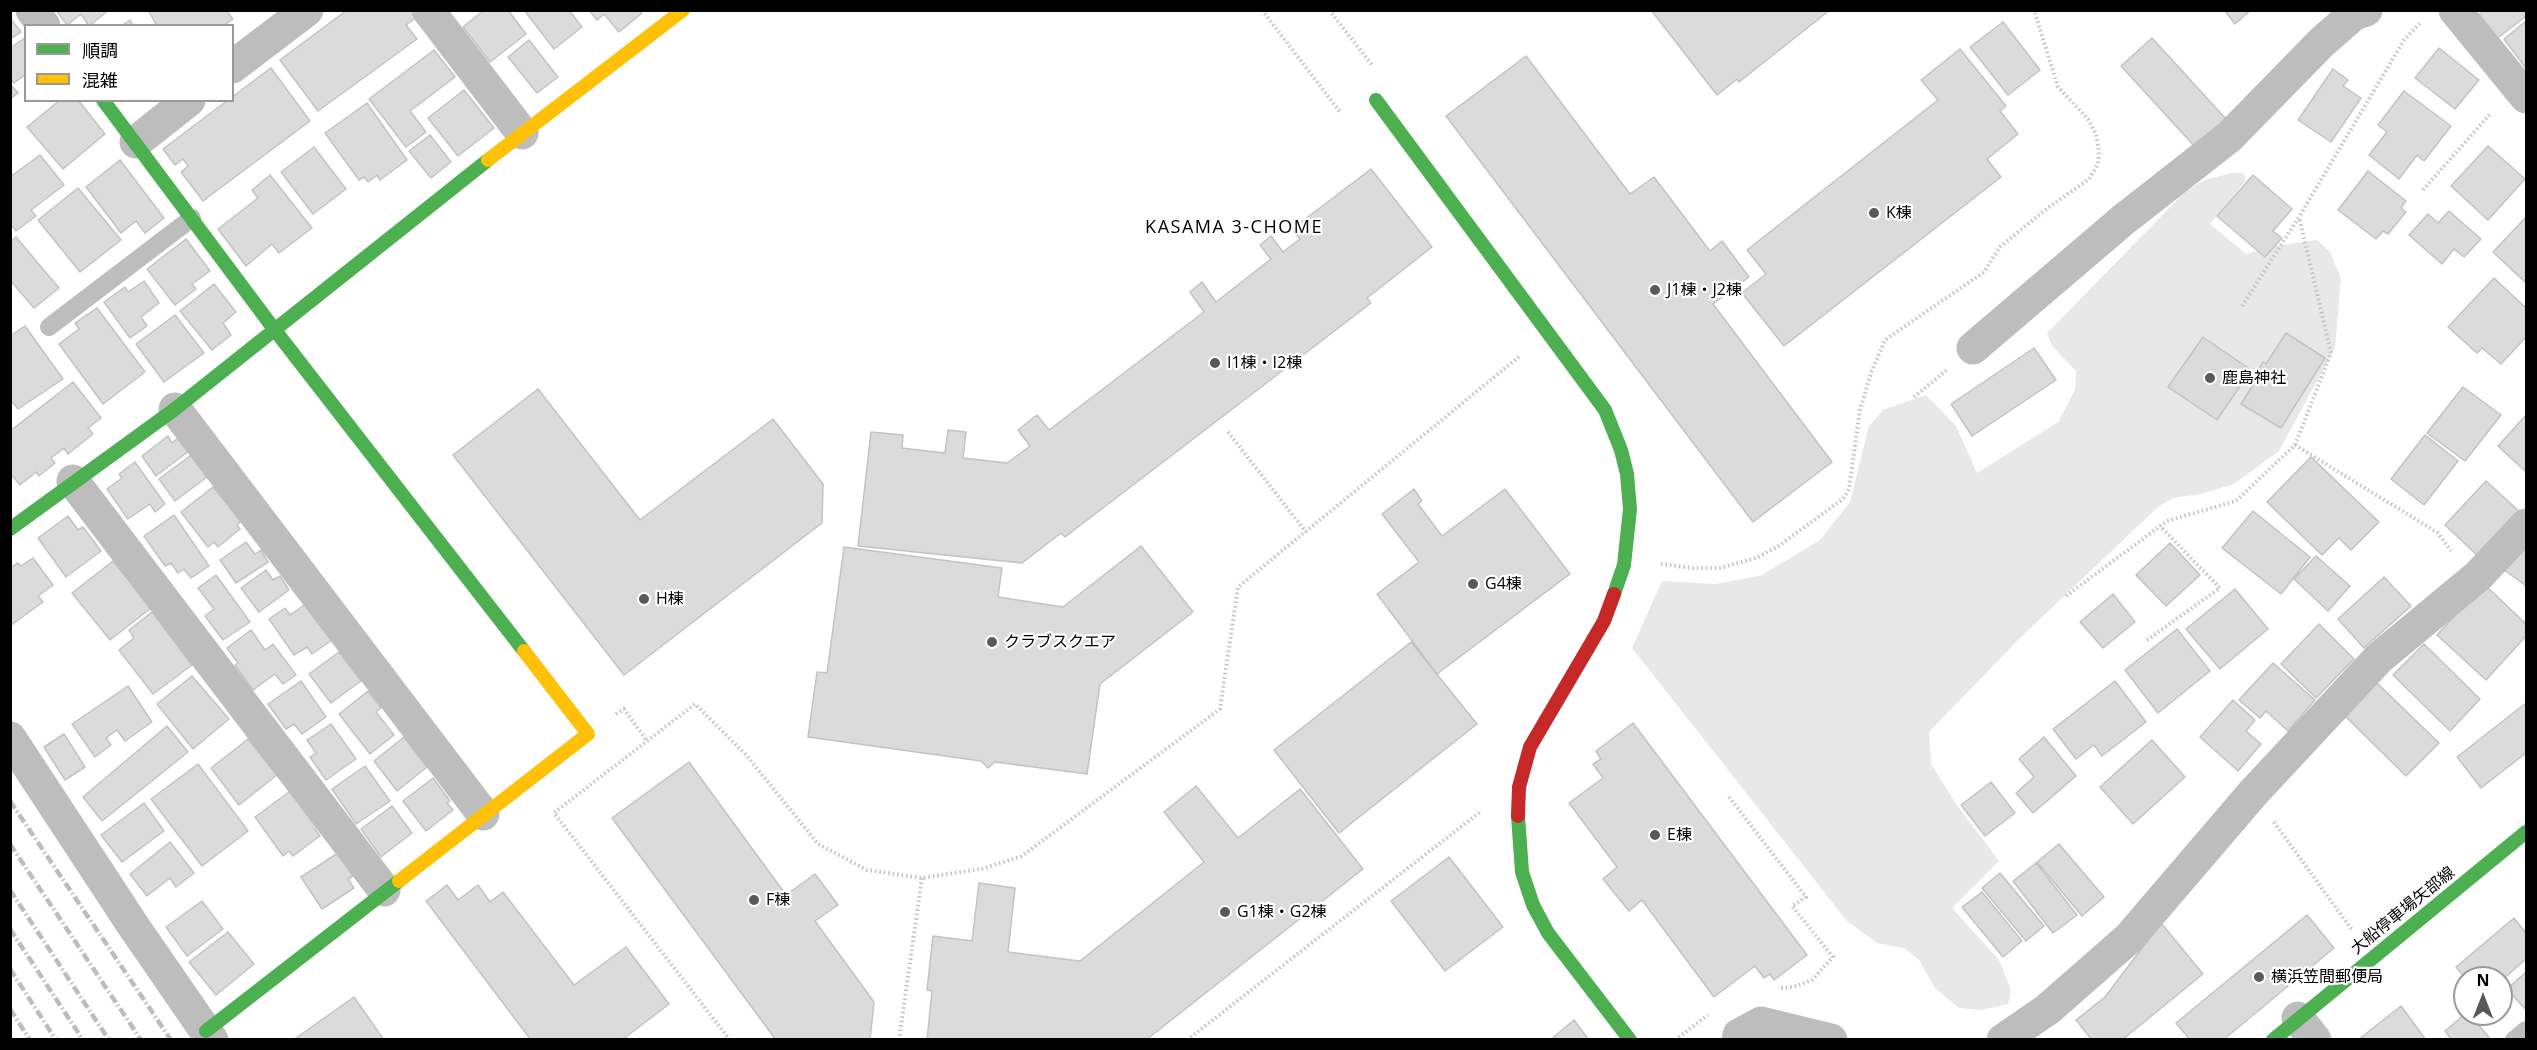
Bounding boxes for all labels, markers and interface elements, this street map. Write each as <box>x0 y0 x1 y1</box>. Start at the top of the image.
legend <box>24 24 234 102</box>
text: 順調 <box>82 38 118 62</box>
text: 混雑 <box>82 68 118 92</box>
place label: K棟 <box>1886 203 1912 223</box>
marker: K棟 <box>1867 206 1881 220</box>
district label: KASAMA 3-CHOME <box>1145 217 1323 239</box>
place label: J1棟・J2棟 <box>1667 280 1742 300</box>
marker: J1棟・J2棟 <box>1648 283 1662 297</box>
place label: I1棟・I2棟 <box>1227 353 1302 373</box>
marker: I1棟・I2棟 <box>1208 356 1222 370</box>
place label: 鹿島神社 <box>2222 368 2286 388</box>
marker: 鹿島神社 <box>2203 371 2217 385</box>
place label: G4棟 <box>1485 574 1522 594</box>
marker: G4棟 <box>1466 577 1480 591</box>
place label: H棟 <box>656 589 684 609</box>
marker: H棟 <box>637 592 651 606</box>
place label: クラブスクエア <box>1004 632 1116 652</box>
marker: クラブスクエア <box>985 635 999 649</box>
place label: E棟 <box>1667 825 1692 845</box>
marker: E棟 <box>1648 828 1662 842</box>
street label: 大船停車場矢部線 <box>2347 863 2459 959</box>
place label: F棟 <box>766 890 790 910</box>
marker: F棟 <box>747 893 761 907</box>
place label: G1棟・G2棟 <box>1237 902 1327 922</box>
marker: G1棟・G2棟 <box>1218 905 1232 919</box>
north arrow <box>2453 966 2513 1026</box>
place label: 横浜笠間郵便局 <box>2271 967 2383 987</box>
text: N <box>2476 969 2490 991</box>
marker: 横浜笠間郵便局 <box>2252 970 2266 984</box>

